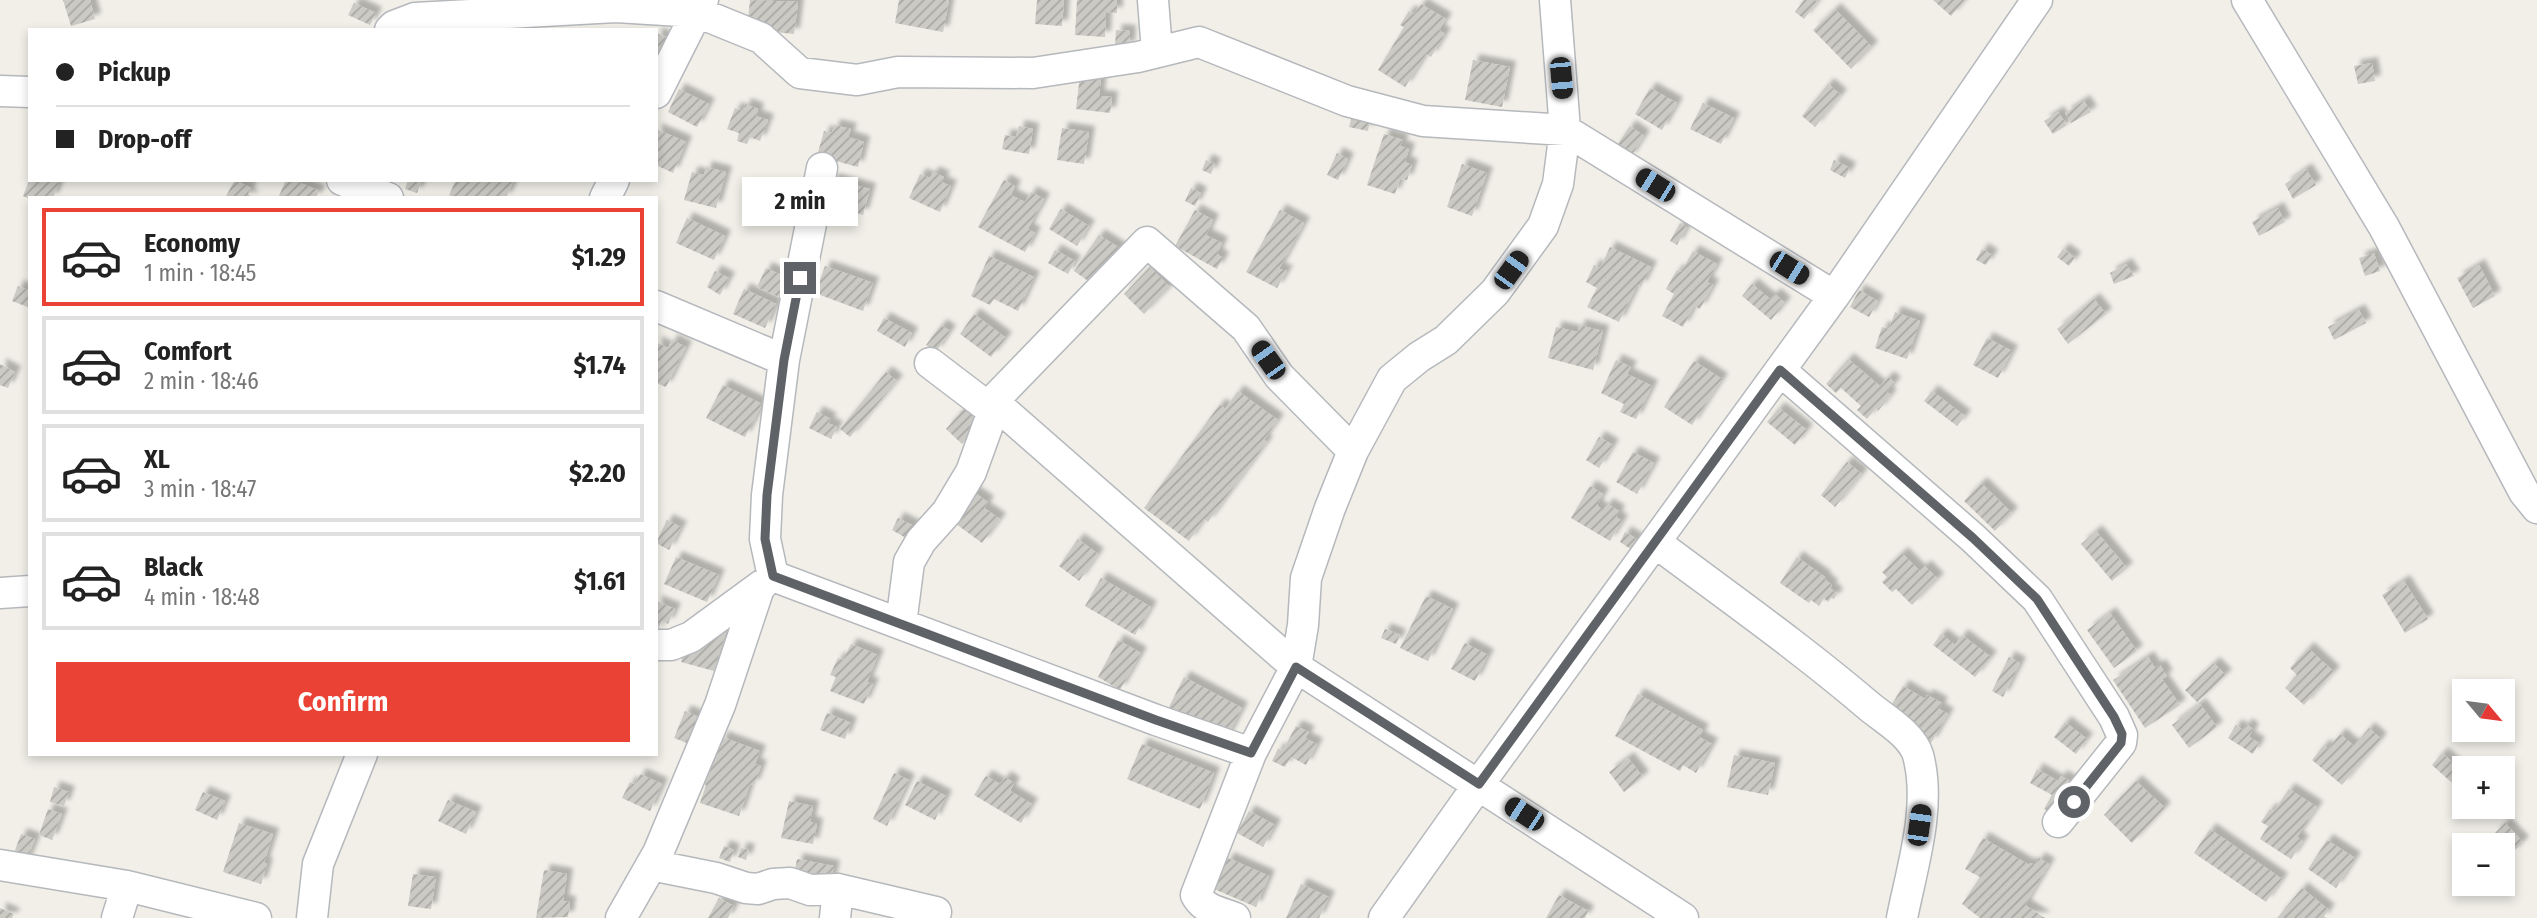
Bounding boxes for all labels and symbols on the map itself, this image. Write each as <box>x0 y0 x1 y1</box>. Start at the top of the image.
car <box>1549 56 1574 100</box>
car <box>1632 165 1679 205</box>
callout: 2 min <box>742 176 858 226</box>
car <box>1491 247 1532 293</box>
car <box>1766 248 1813 288</box>
route end <box>784 262 816 294</box>
car <box>1248 337 1289 383</box>
north arrow <box>2452 679 2515 742</box>
route start <box>2058 786 2090 818</box>
car <box>1501 794 1548 834</box>
car <box>1906 803 1933 847</box>

